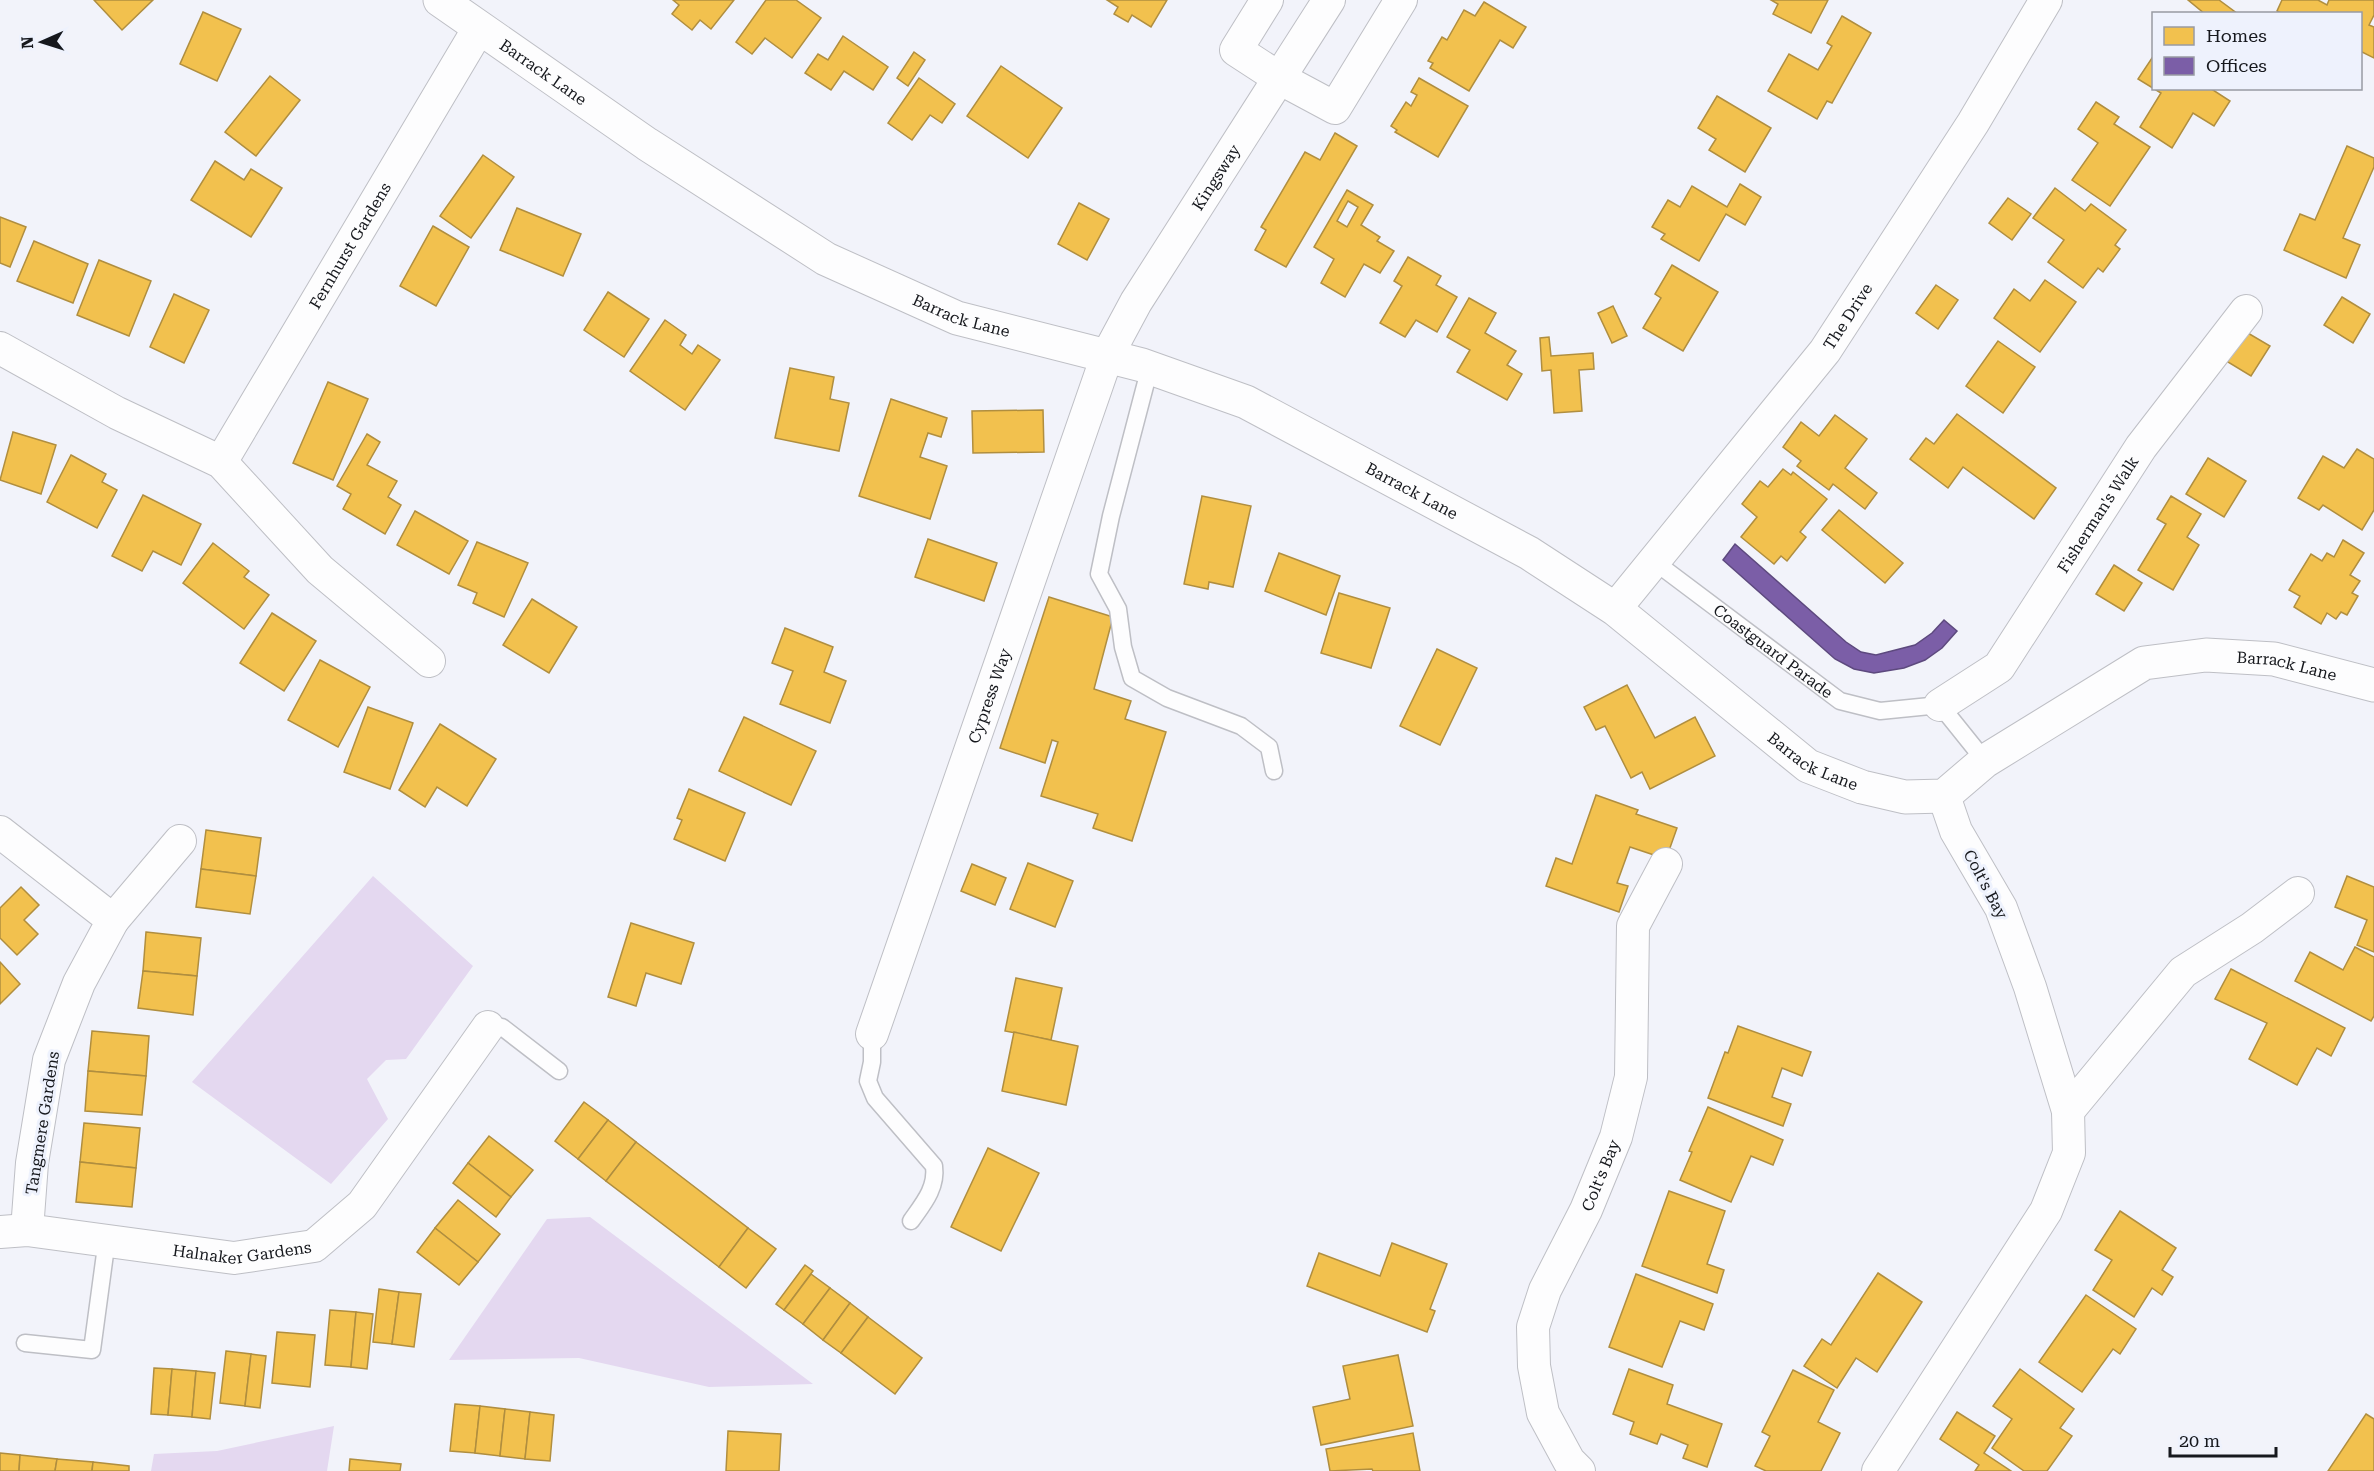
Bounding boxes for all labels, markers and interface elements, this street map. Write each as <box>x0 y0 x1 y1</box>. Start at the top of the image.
north arrow <box>12 12 72 72</box>
legend <box>2152 12 2362 90</box>
text: Homes <box>2206 25 2267 46</box>
street label: Barrack Lane <box>496 35 591 109</box>
text: N <box>18 36 37 49</box>
text: Offices <box>2206 55 2267 76</box>
street label: Kingsway <box>1188 141 1245 214</box>
street label: Fernhurst Gardens <box>305 179 395 312</box>
street label: The Drive <box>1819 279 1877 354</box>
street label: Barrack Lane <box>910 290 1012 341</box>
street label: Fisherman's Walk <box>2053 453 2143 576</box>
street label: Barrack Lane <box>1362 459 1461 523</box>
street label: Coastguard Parade <box>1710 600 1837 702</box>
street label: Cypress Way <box>964 645 1015 746</box>
street label: Barrack Lane <box>2236 648 2339 685</box>
street label: Barrack Lane <box>1764 728 1861 795</box>
street label: Colt's Bay <box>1959 846 2012 923</box>
street label: Tangmere Gardens <box>22 1050 63 1196</box>
street label: Colt's Bay <box>1578 1136 1624 1214</box>
street label: Halnaker Gardens <box>171 1237 313 1268</box>
scale bar <box>2170 1420 2276 1458</box>
text: 20 m <box>2179 1430 2220 1451</box>

